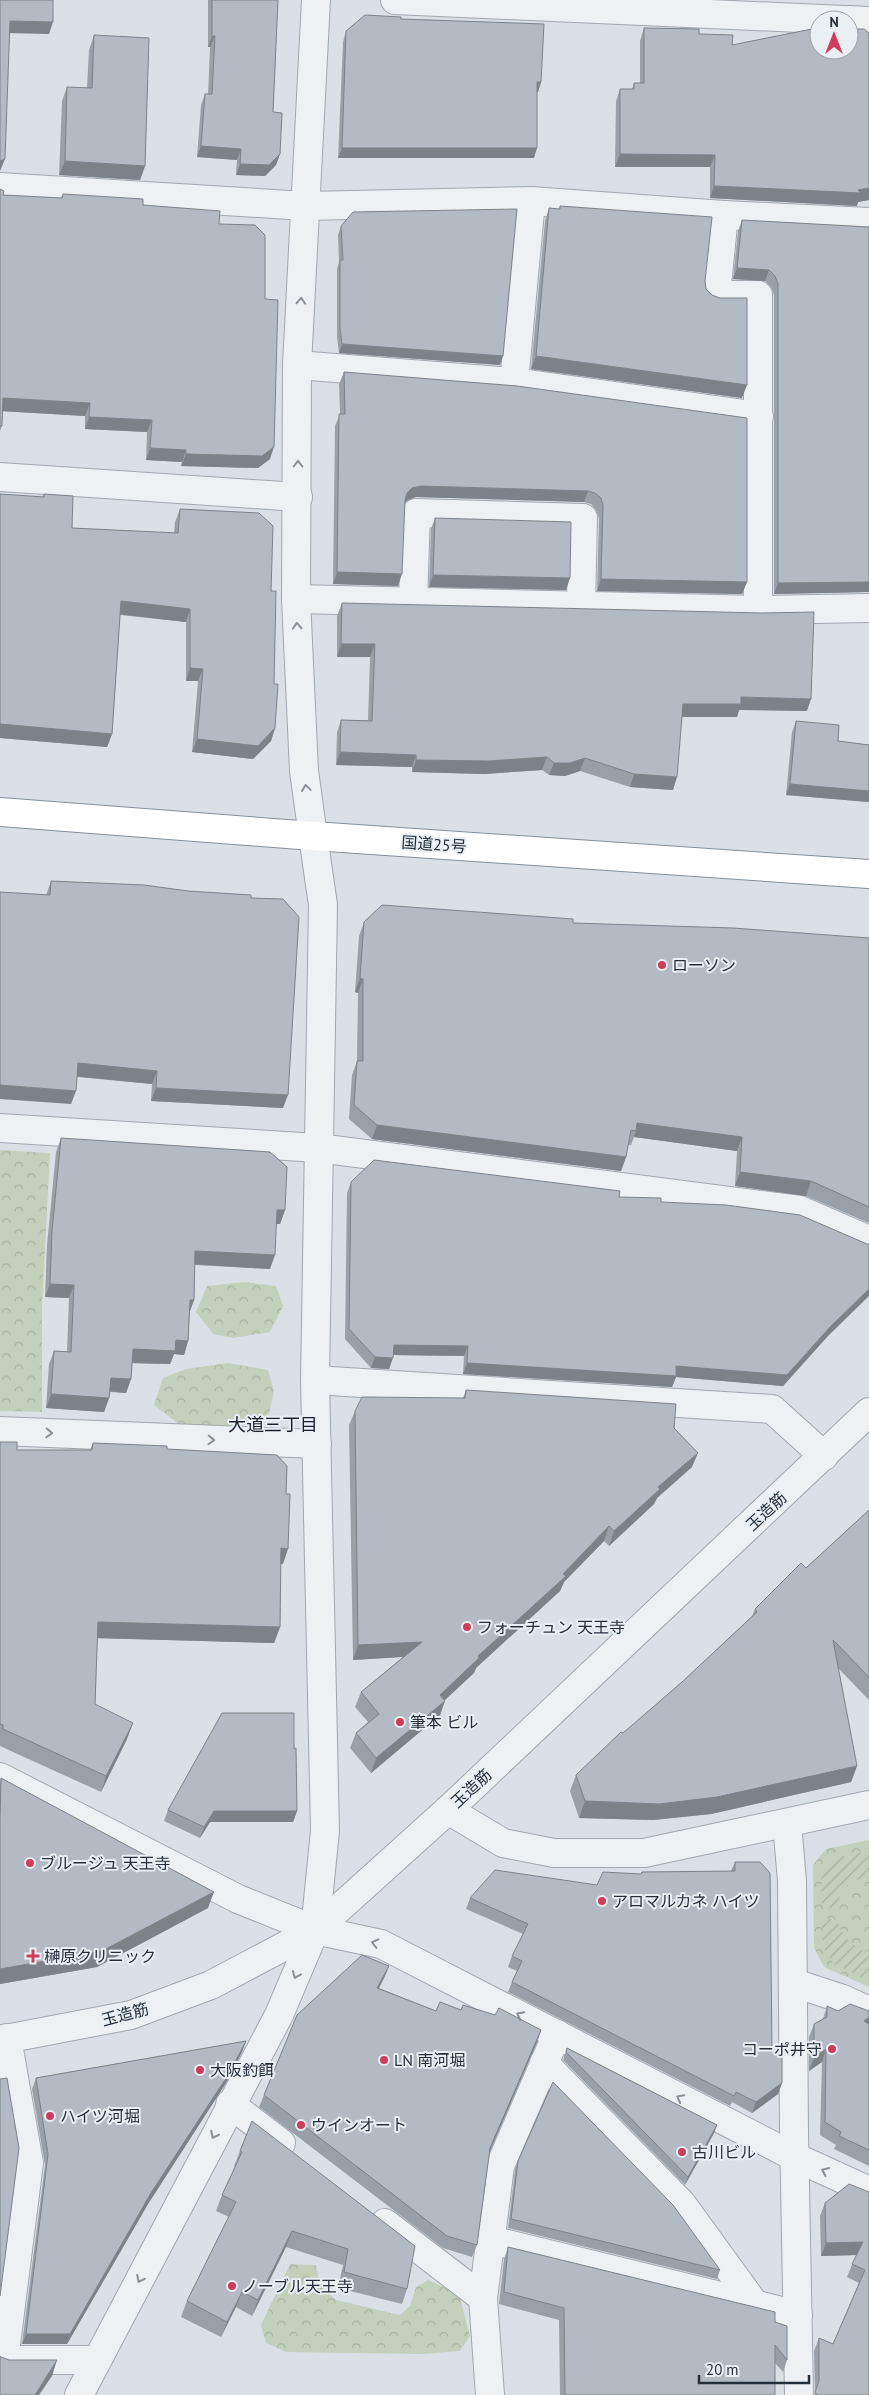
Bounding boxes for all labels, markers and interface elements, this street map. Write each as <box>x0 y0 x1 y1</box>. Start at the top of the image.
north arrow <box>809 10 859 60</box>
text: N <box>829 13 839 31</box>
one-way arrow <box>295 297 306 305</box>
one-way arrow <box>293 459 303 467</box>
one-way arrow <box>292 622 303 630</box>
one-way arrow <box>302 784 312 793</box>
street label: 国道25号 <box>401 832 467 856</box>
place label: ローソン <box>672 955 736 975</box>
marker: ローソン <box>656 959 668 971</box>
district label: 大道三丁目 <box>228 1413 318 1436</box>
one-way arrow <box>45 1428 53 1439</box>
one-way arrow <box>208 1435 215 1445</box>
street label: 玉造筋 <box>742 1487 790 1535</box>
place label: フォーチュン 天王寺 <box>477 1617 625 1637</box>
marker: フォーチュン 天王寺 <box>461 1621 473 1633</box>
place label: 筆本 ビル <box>410 1712 478 1732</box>
marker: 筆本 ビル <box>394 1716 406 1728</box>
street label: 玉造筋 <box>447 1764 495 1812</box>
place label: ブルージュ 天王寺 <box>40 1853 171 1873</box>
marker: ブルージュ 天王寺 <box>24 1857 36 1869</box>
place label: アロマルカネ ハイツ <box>612 1891 759 1911</box>
marker: アロマルカネ ハイツ <box>596 1895 608 1907</box>
one-way arrow <box>370 1938 379 1949</box>
place label: 榊原クリニック <box>44 1946 156 1966</box>
marker: 榊原クリニック <box>26 1949 40 1963</box>
one-way arrow <box>292 1970 303 1979</box>
street label: 玉造筋 <box>99 1998 151 2030</box>
one-way arrow <box>516 2011 525 2021</box>
place label: コーポ井守 <box>742 2039 822 2059</box>
marker: コーポ井守 <box>826 2043 838 2055</box>
place label: LN 南河堀 <box>394 2050 465 2070</box>
marker: LN 南河堀 <box>378 2054 390 2066</box>
place label: 大阪釣餌 <box>210 2060 274 2080</box>
marker: 大阪釣餌 <box>194 2064 206 2076</box>
one-way arrow <box>676 2094 685 2104</box>
place label: ハイツ河堀 <box>60 2106 140 2126</box>
marker: ハイツ河堀 <box>44 2110 56 2122</box>
place label: ウインオート <box>311 2115 407 2135</box>
marker: ウインオート <box>295 2119 307 2131</box>
one-way arrow <box>210 2130 220 2139</box>
place label: 古川ビル <box>692 2142 756 2162</box>
marker: 古川ビル <box>676 2146 688 2158</box>
one-way arrow <box>821 2167 830 2177</box>
one-way arrow <box>136 2274 146 2283</box>
place label: ノーブル天王寺 <box>242 2276 353 2296</box>
marker: ノーブル天王寺 <box>226 2280 238 2292</box>
scale bar <box>699 2352 809 2384</box>
text: 20 m <box>706 2360 739 2379</box>

